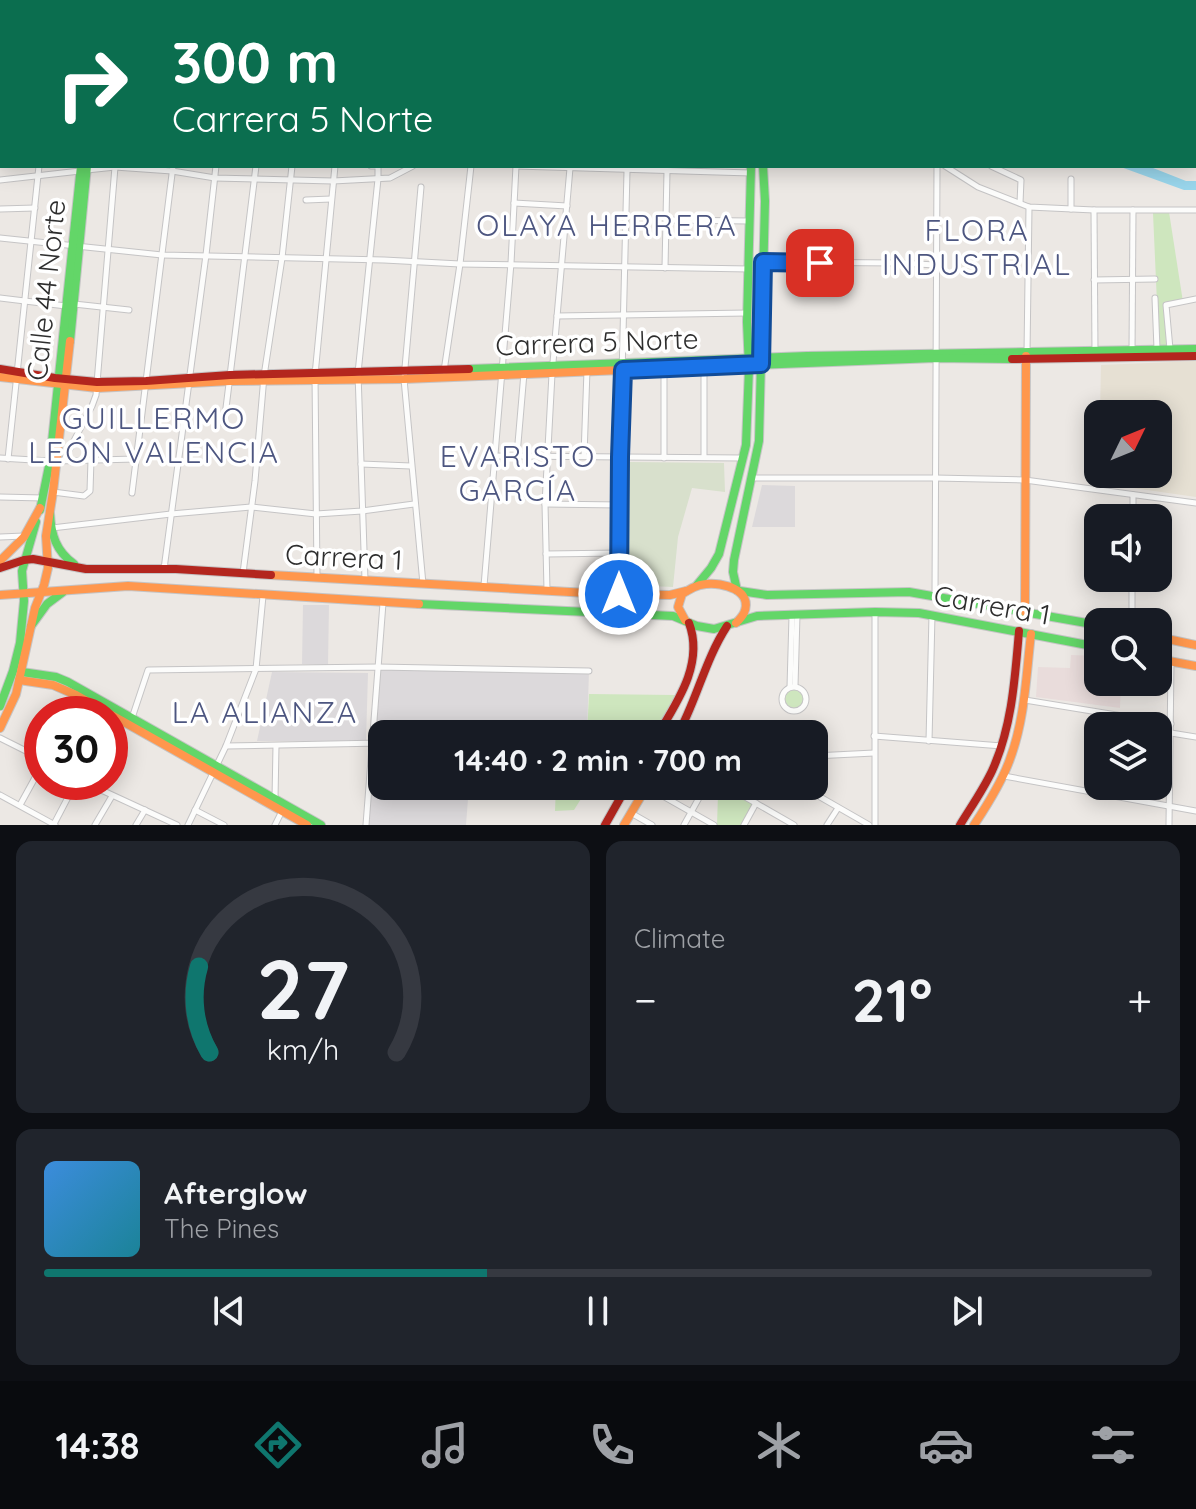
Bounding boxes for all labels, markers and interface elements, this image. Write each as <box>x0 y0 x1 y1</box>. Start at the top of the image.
text: 300 m <box>172 27 338 97</box>
icon: right <box>40 32 144 136</box>
text: Carrera 5 Norte <box>172 96 433 141</box>
street label: Calle 44 Norte <box>19 198 72 382</box>
district label: OLAYA HERRERA <box>476 206 738 244</box>
district label: FLORA INDUSTRIAL <box>882 211 1072 283</box>
pin <box>786 229 854 297</box>
icon: arrive <box>798 241 842 285</box>
street label: Carrera 5 Norte <box>495 320 699 363</box>
district label: GUILLERMO LEÓN VALENCIA <box>28 399 280 471</box>
north arrow <box>1084 400 1172 488</box>
map controls <box>1084 400 1172 800</box>
district label: EVARISTO GARCÍA <box>440 437 596 509</box>
button: sound <box>1084 504 1172 592</box>
street label: Carrera 1 <box>284 536 404 577</box>
position arrow <box>577 552 661 636</box>
street label: Carrera 1 <box>931 577 1053 632</box>
button: search <box>1084 608 1172 696</box>
district label: LA ALIANZA <box>172 693 358 731</box>
speed limit sign: 30 <box>24 696 128 800</box>
button: layers <box>1084 712 1172 800</box>
text: 14:40 · 2 min · 700 m <box>454 741 742 779</box>
text: Climate <box>634 922 725 955</box>
text: 27 <box>256 936 350 1040</box>
text: 21° <box>852 962 933 1037</box>
text: − <box>634 972 657 1027</box>
text: + <box>1127 972 1152 1027</box>
text: km/h <box>267 1031 339 1067</box>
text: Afterglow <box>164 1174 307 1212</box>
text: The Pines <box>164 1212 279 1245</box>
icon: previous <box>207 1289 251 1333</box>
icon: pause <box>576 1289 620 1333</box>
icon: next <box>945 1289 989 1333</box>
icon: directions <box>250 1417 306 1473</box>
icon: music <box>417 1417 473 1473</box>
icon: phone <box>584 1417 640 1473</box>
icon: climate <box>751 1417 807 1473</box>
icon: car <box>918 1417 974 1473</box>
icon: filters <box>1085 1417 1141 1473</box>
text: 14:38 <box>55 1423 139 1468</box>

